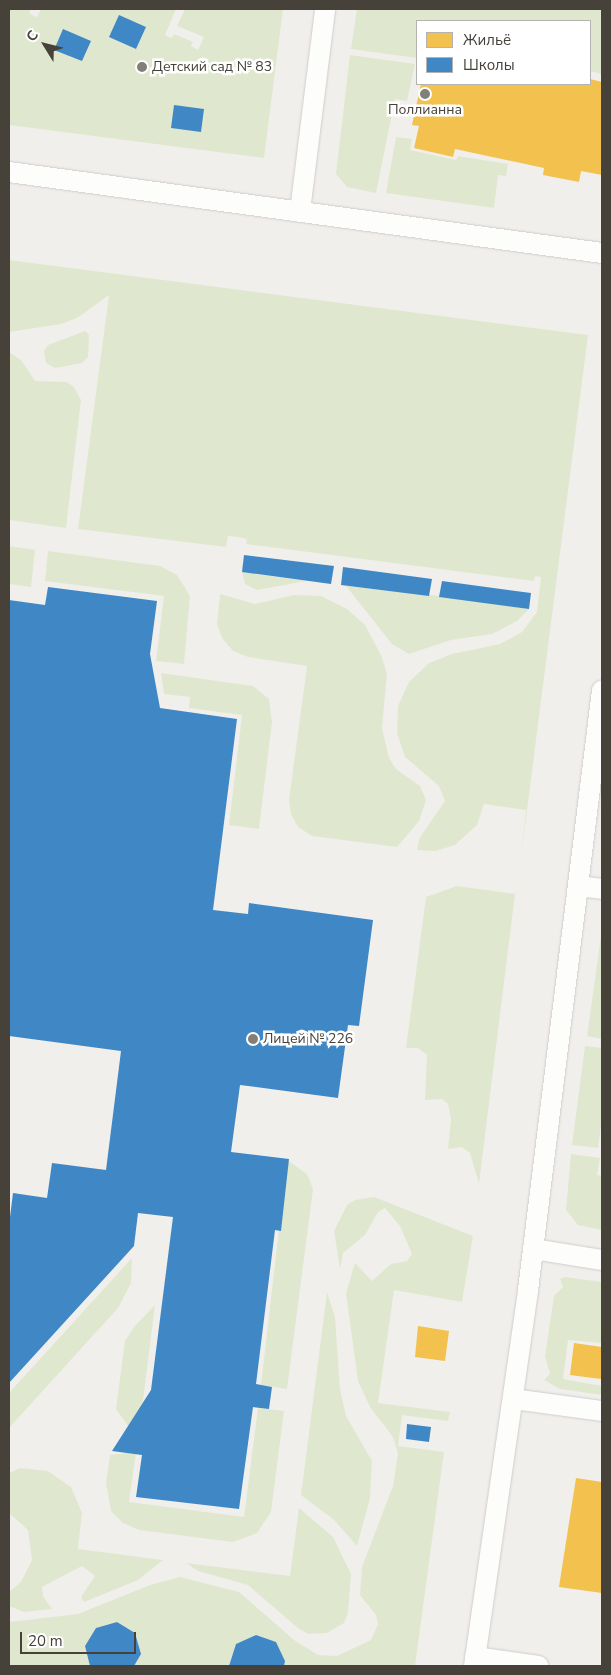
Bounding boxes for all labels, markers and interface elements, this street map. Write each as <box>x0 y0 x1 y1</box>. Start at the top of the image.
north arrow <box>20 20 70 70</box>
legend <box>416 20 591 85</box>
text: С <box>22 26 43 45</box>
text: Жильё <box>463 30 511 50</box>
text: Школы <box>463 55 515 75</box>
place label: Детский сад № 83 <box>152 59 272 75</box>
marker: Детский сад № 83 <box>136 61 148 73</box>
marker: Поллианна <box>419 88 431 100</box>
place label: Поллианна <box>388 102 462 118</box>
place label: Лицей № 226 <box>263 1031 353 1047</box>
marker: Лицей № 226 <box>247 1033 259 1045</box>
scale bar <box>22 1622 139 1654</box>
text: 20 m <box>28 1631 63 1651</box>

